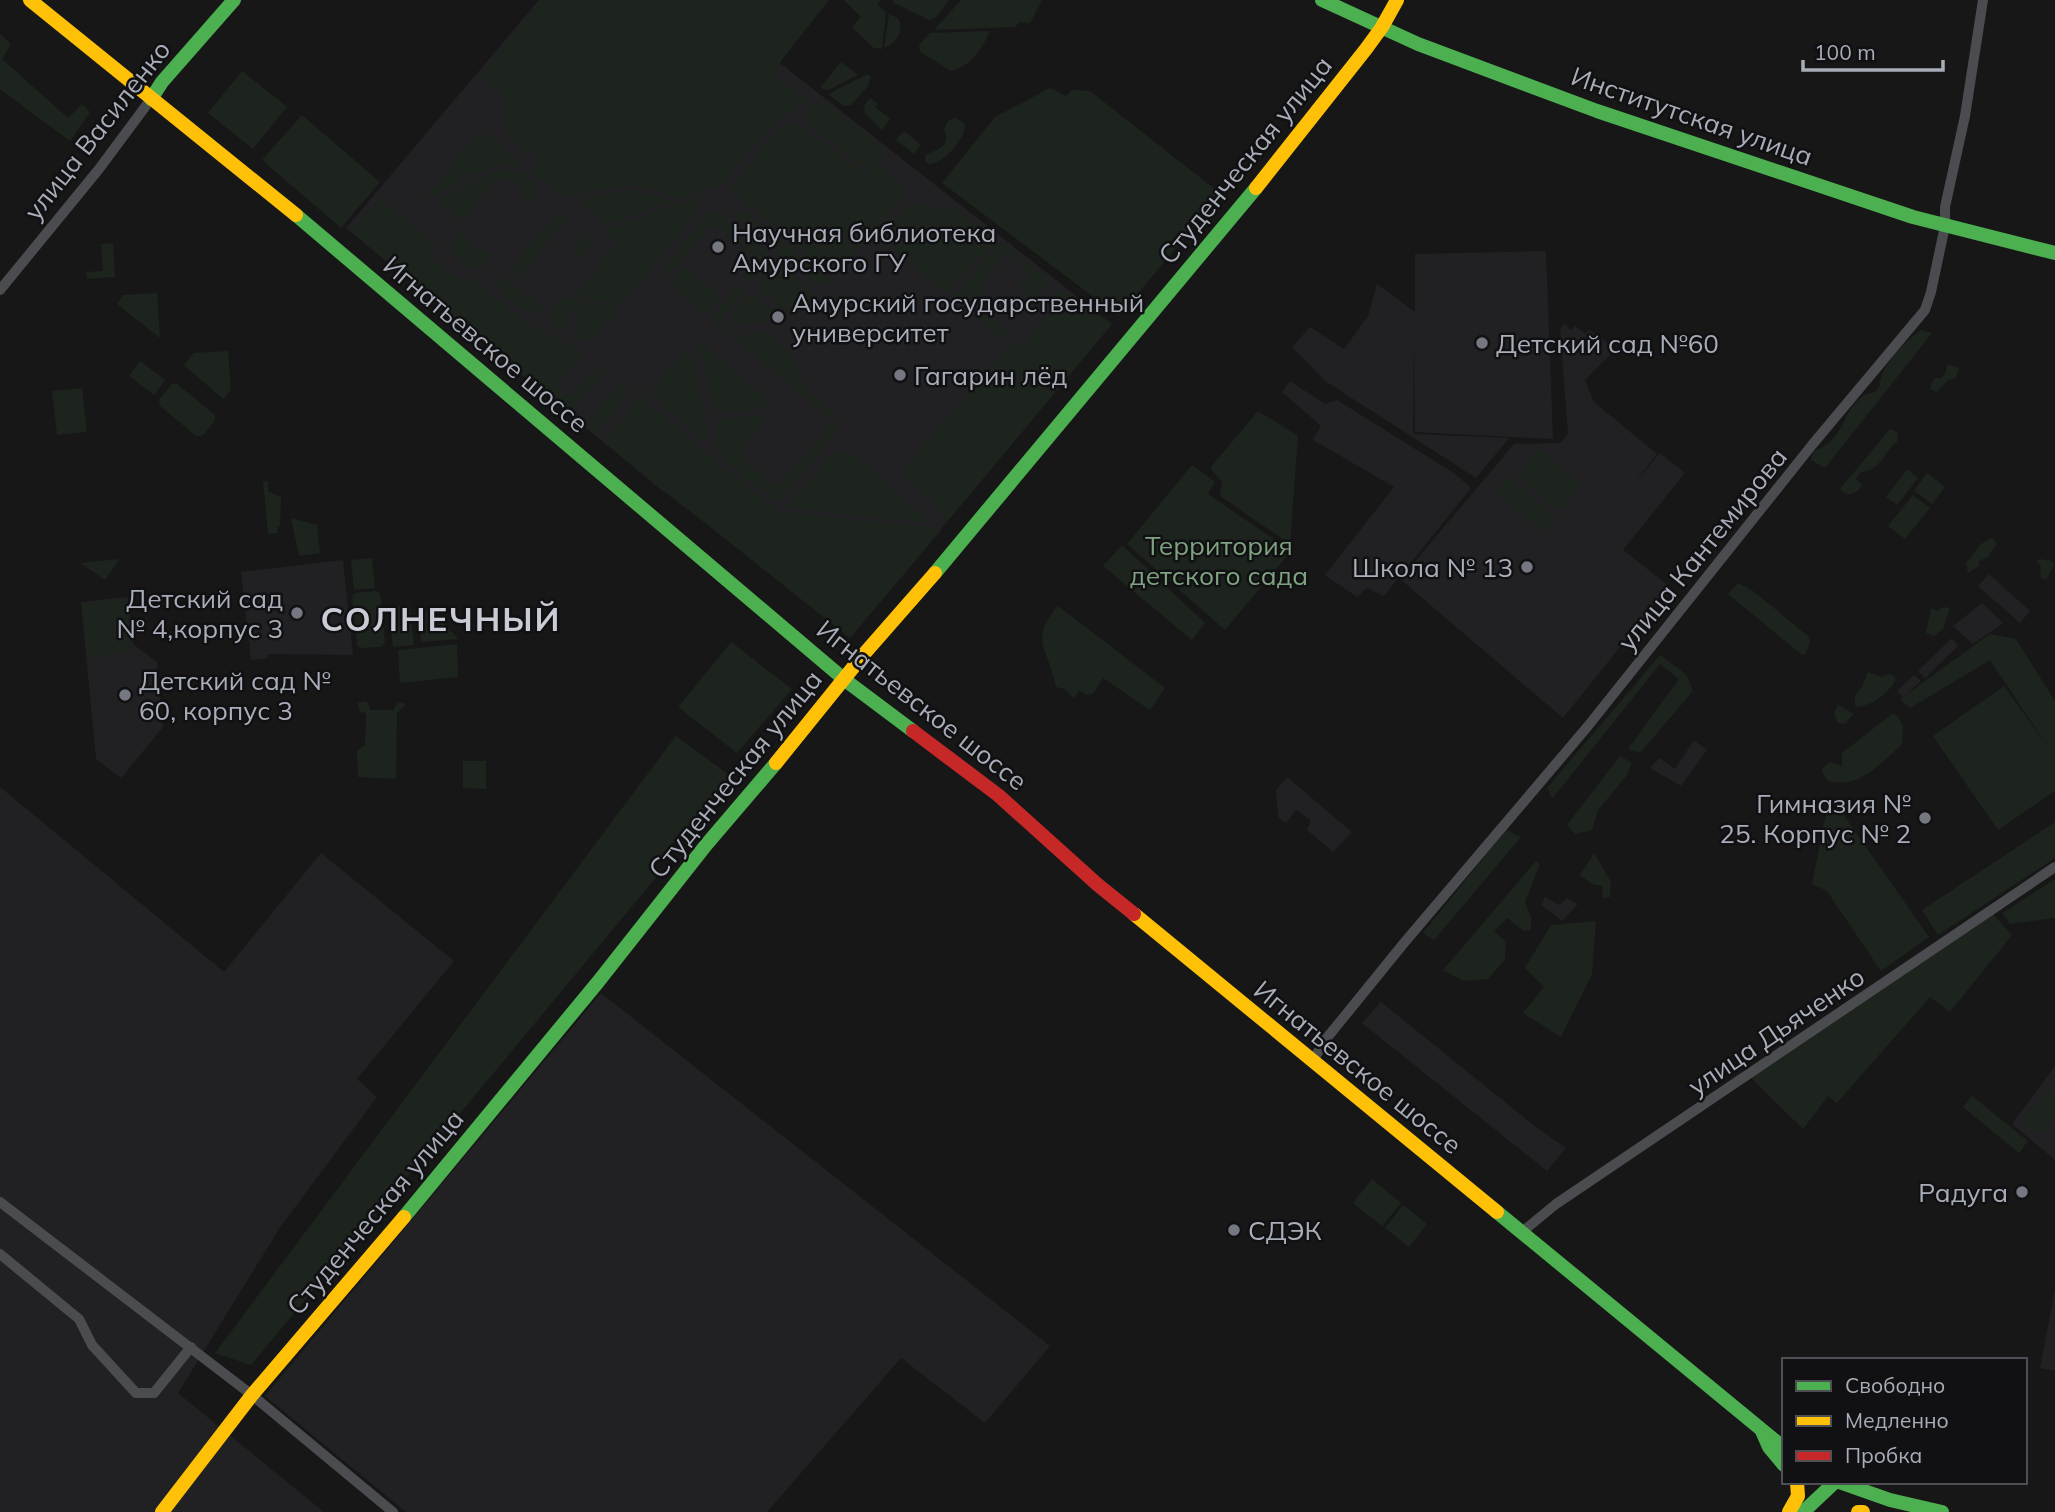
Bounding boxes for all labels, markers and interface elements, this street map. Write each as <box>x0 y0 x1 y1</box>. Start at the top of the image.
scale bar <box>1803 28 1943 72</box>
street label: улица Василенко <box>17 34 177 226</box>
text: 100 m <box>1814 39 1876 65</box>
street label: Студенческая улица <box>1151 49 1339 271</box>
street label: Институтская улица <box>1567 59 1817 173</box>
place label: Научная библиотека Амурского ГУ <box>732 216 996 279</box>
marker: Научная библиотека Амурского ГУ <box>710 239 726 255</box>
street label: Игнатьевское шоссе <box>377 248 595 440</box>
place label: Амурский государственный университет <box>792 286 1144 349</box>
marker: Амурский государственный университет <box>770 309 786 325</box>
place label: Детский сад №60 <box>1496 327 1719 360</box>
marker: Детский сад №60 <box>1474 335 1490 351</box>
place label: Гагарин лёд <box>914 359 1068 392</box>
marker: Гагарин лёд <box>892 367 908 383</box>
street label: улица Кантемирова <box>1610 441 1794 657</box>
park label: Территория детского сада <box>1130 529 1308 592</box>
place label: Школа № 13 <box>1352 551 1513 584</box>
marker: Школа № 13 <box>1519 559 1535 575</box>
place label: Детский сад № 4,корпус 3 <box>117 582 283 645</box>
district label: СОЛНЕЧНЫЙ <box>320 598 562 639</box>
marker: Детский сад № 4,корпус 3 <box>289 605 305 621</box>
street label: Игнатьевское шоссе <box>810 613 1034 797</box>
street label: Студенческая улица <box>641 663 829 885</box>
place label: Детский сад № 60, корпус 3 <box>139 664 331 727</box>
marker: Детский сад № 60, корпус 3 <box>117 687 133 703</box>
place label: Гимназия № 25. Корпус № 2 <box>1719 787 1911 850</box>
marker: Гимназия № 25. Корпус № 2 <box>1917 810 1933 826</box>
street label: улица Дьяченко <box>1681 960 1871 1102</box>
street label: Игнатьевское шоссе <box>1247 973 1469 1161</box>
street label: Студенческая улица <box>279 1103 471 1321</box>
place label: Радуга <box>1918 1176 2008 1209</box>
marker: Радуга <box>2014 1184 2030 1200</box>
place label: СДЭК <box>1248 1214 1322 1247</box>
marker: СДЭК <box>1226 1222 1242 1238</box>
legend <box>1782 1358 2027 1484</box>
text: Свободно <box>1845 1372 1945 1398</box>
text: Медленно <box>1845 1407 1949 1433</box>
text: Пробка <box>1845 1442 1922 1468</box>

